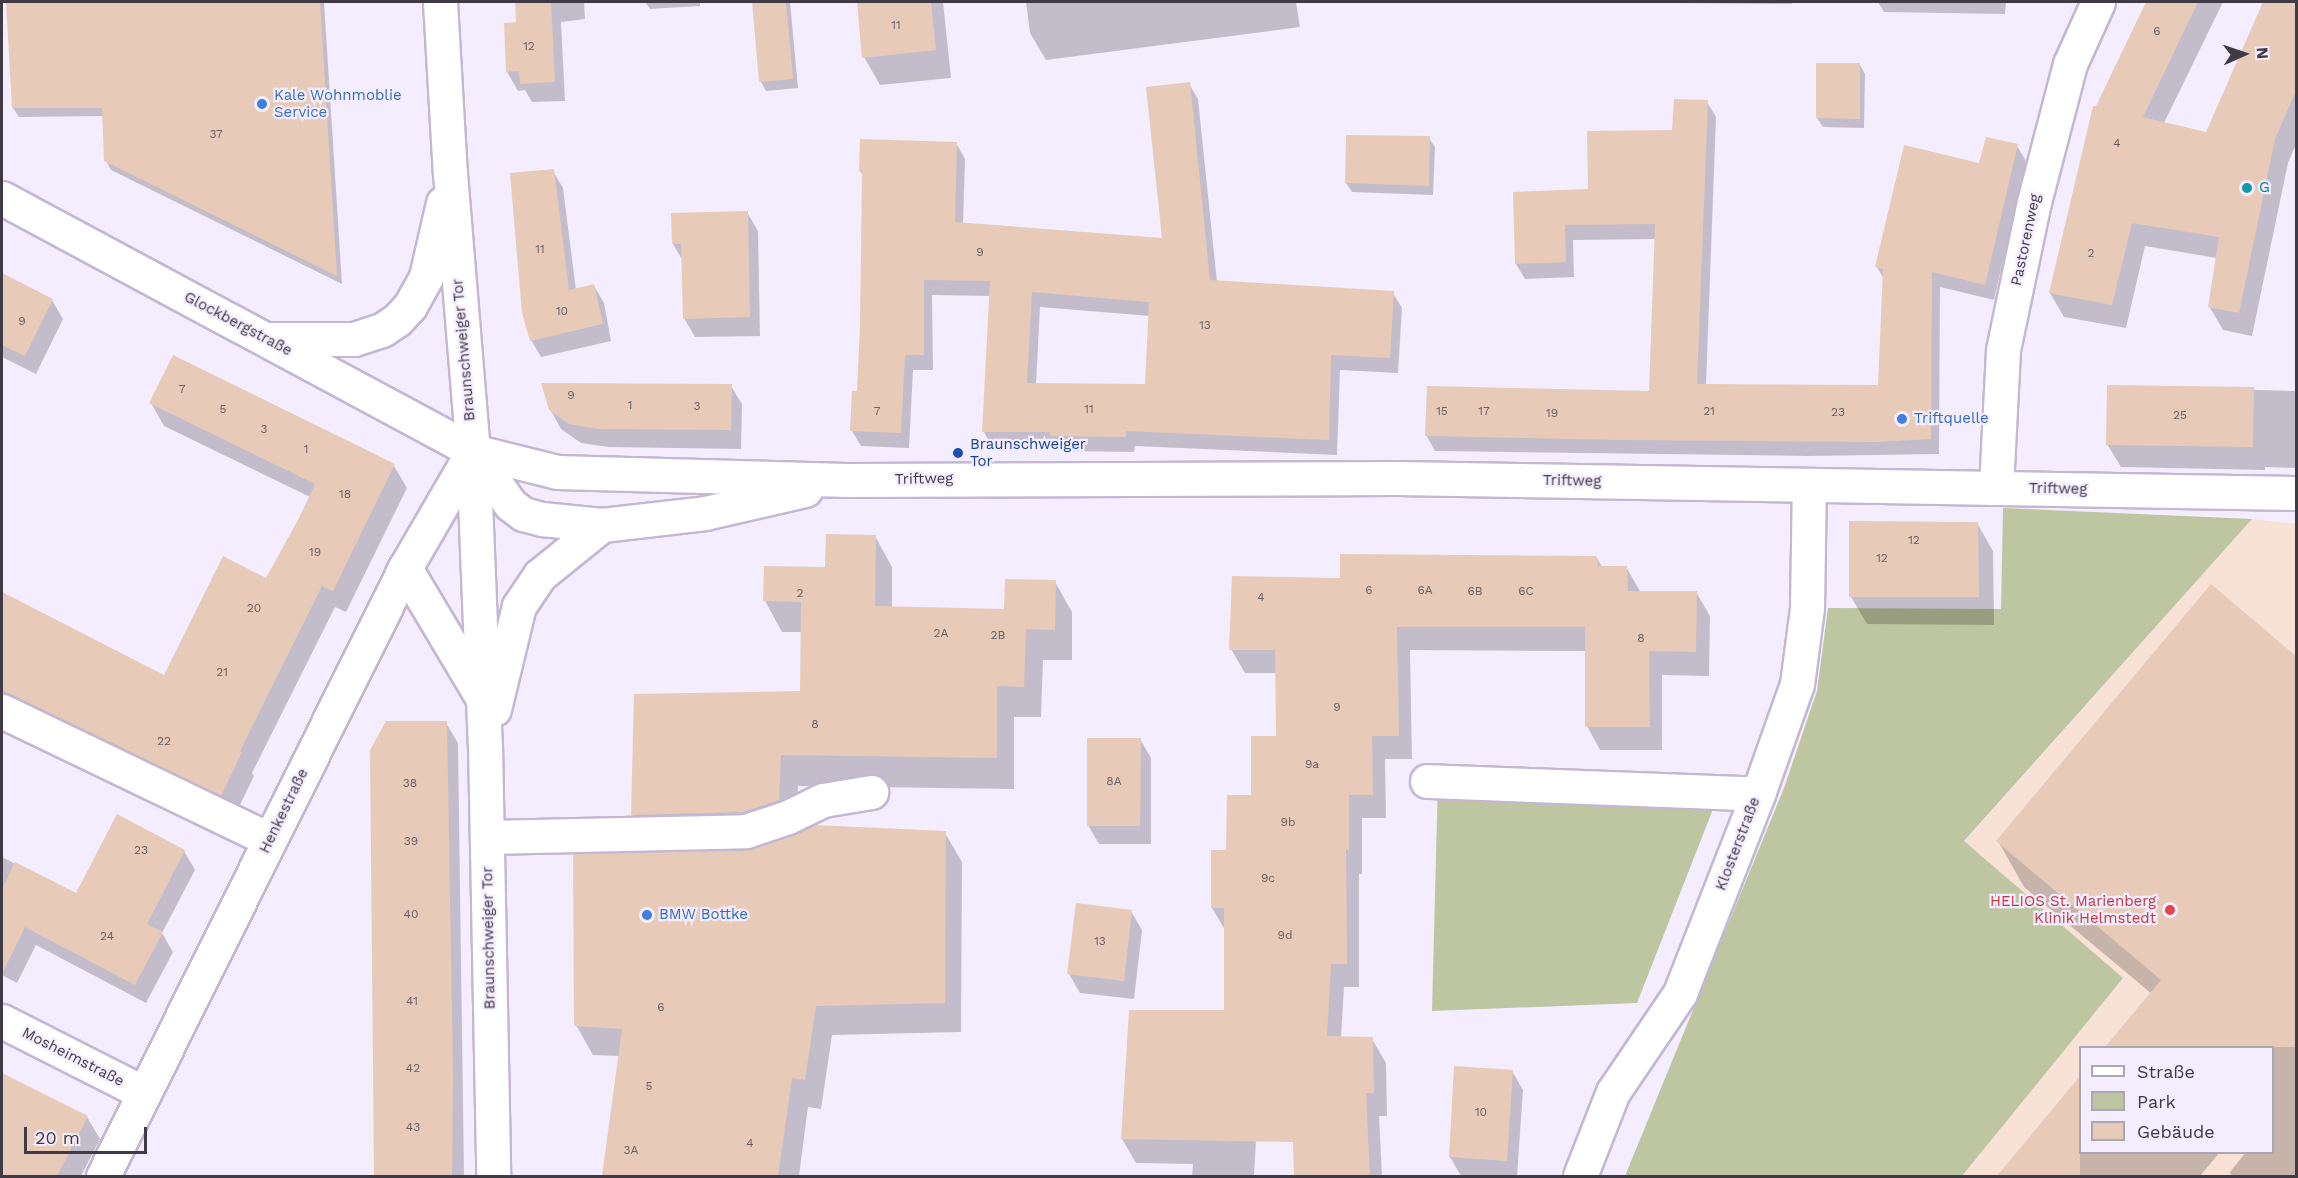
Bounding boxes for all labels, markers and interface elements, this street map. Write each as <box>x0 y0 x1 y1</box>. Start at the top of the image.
house number: 11 <box>891 19 901 33</box>
north arrow <box>2214 24 2274 84</box>
house number: 6 <box>2153 25 2161 39</box>
house number: 12 <box>523 40 535 54</box>
text: N <box>2253 47 2272 59</box>
place label: Kale Wohnmoblie Service <box>274 86 402 121</box>
marker: Kale Wohnmoblie Service <box>255 97 269 111</box>
house number: 37 <box>209 128 223 142</box>
house number: 4 <box>2113 137 2121 151</box>
place label: G <box>2259 179 2270 197</box>
marker: G <box>2240 181 2254 195</box>
street label: Pastorenweg <box>2007 192 2045 288</box>
house number: 11 <box>535 243 545 257</box>
house number: 9 <box>976 246 984 260</box>
house number: 2 <box>2088 247 2094 261</box>
street label: Braunschweiger Tor <box>449 278 479 422</box>
street label: Glockbergstraße <box>181 288 295 360</box>
house number: 10 <box>556 305 568 319</box>
house number: 9 <box>18 315 26 329</box>
house number: 13 <box>1199 319 1211 333</box>
house number: 7 <box>179 383 185 397</box>
house number: 9 <box>567 389 575 403</box>
house number: 1 <box>628 399 632 413</box>
house number: 3 <box>694 400 700 414</box>
house number: 5 <box>220 403 226 417</box>
house number: 11 <box>1084 403 1094 417</box>
house number: 7 <box>874 405 880 419</box>
house number: 15 <box>1436 405 1448 419</box>
house number: 17 <box>1478 405 1490 419</box>
house number: 21 <box>1703 405 1715 419</box>
house number: 23 <box>1831 406 1845 420</box>
house number: 19 <box>1546 407 1558 421</box>
house number: 25 <box>2173 409 2187 423</box>
place label: Triftquelle <box>1914 410 1989 428</box>
marker: Triftquelle <box>1895 412 1909 426</box>
house number: 3 <box>261 423 267 437</box>
place label: Braunschweiger Tor <box>970 435 1086 470</box>
house number: 1 <box>304 443 308 457</box>
marker: Braunschweiger Tor <box>951 446 965 460</box>
street label: Triftweg <box>895 469 953 489</box>
street label: Triftweg <box>1543 471 1601 491</box>
street label: Triftweg <box>2029 479 2087 499</box>
house number: 18 <box>339 488 351 502</box>
house number: 12 <box>1908 534 1920 548</box>
house number: 19 <box>309 546 321 560</box>
house number: 12 <box>1876 552 1888 566</box>
house number: 6 <box>1365 584 1373 598</box>
house number: 6A <box>1417 584 1433 598</box>
house number: 6B <box>1467 585 1483 599</box>
house number: 6C <box>1518 585 1534 599</box>
house number: 2 <box>797 587 803 601</box>
house number: 4 <box>1257 591 1265 605</box>
house number: 20 <box>247 602 261 616</box>
house number: 2A <box>934 627 948 641</box>
house number: 2B <box>991 629 1005 643</box>
house number: 8 <box>1637 632 1645 646</box>
house number: 21 <box>216 666 228 680</box>
house number: 9 <box>1333 701 1341 715</box>
house number: 8 <box>811 718 819 732</box>
house number: 22 <box>157 735 171 749</box>
house number: 9a <box>1305 758 1319 772</box>
street label: Henkestraße <box>256 766 312 856</box>
house number: 8A <box>1106 775 1122 789</box>
house number: 38 <box>403 777 417 791</box>
street label: Klosterstraße <box>1712 795 1764 893</box>
house number: 9b <box>1281 816 1295 830</box>
house number: 39 <box>404 835 418 849</box>
house number: 23 <box>134 844 148 858</box>
street label: Braunschweiger Tor <box>479 866 499 1010</box>
house number: 9c <box>1261 872 1275 886</box>
place label: HELIOS St. Marienberg Klinik Helmstedt <box>1990 892 2156 927</box>
marker: HELIOS St. Marienberg Klinik Helmstedt <box>2161 901 2179 919</box>
place label: BMW Bottke <box>659 906 748 924</box>
house number: 40 <box>404 908 418 922</box>
marker: BMW Bottke <box>640 908 654 922</box>
house number: 9d <box>1278 929 1292 943</box>
house number: 24 <box>100 930 114 944</box>
house number: 13 <box>1094 935 1106 949</box>
house number: 41 <box>406 995 418 1009</box>
house number: 6 <box>657 1001 665 1015</box>
street label: Mosheimstraße <box>19 1023 127 1091</box>
legend <box>2079 1046 2274 1154</box>
text: Straße <box>2137 1061 2195 1082</box>
house number: 42 <box>406 1062 420 1076</box>
house number: 5 <box>646 1080 652 1094</box>
text: Park <box>2137 1091 2176 1112</box>
house number: 10 <box>1475 1106 1487 1120</box>
scale bar <box>27 1115 150 1153</box>
house number: 43 <box>406 1121 420 1135</box>
text: Gebäude <box>2137 1121 2215 1142</box>
text: 20 m <box>35 1127 80 1148</box>
house number: 4 <box>746 1137 754 1151</box>
house number: 3A <box>624 1144 638 1158</box>

